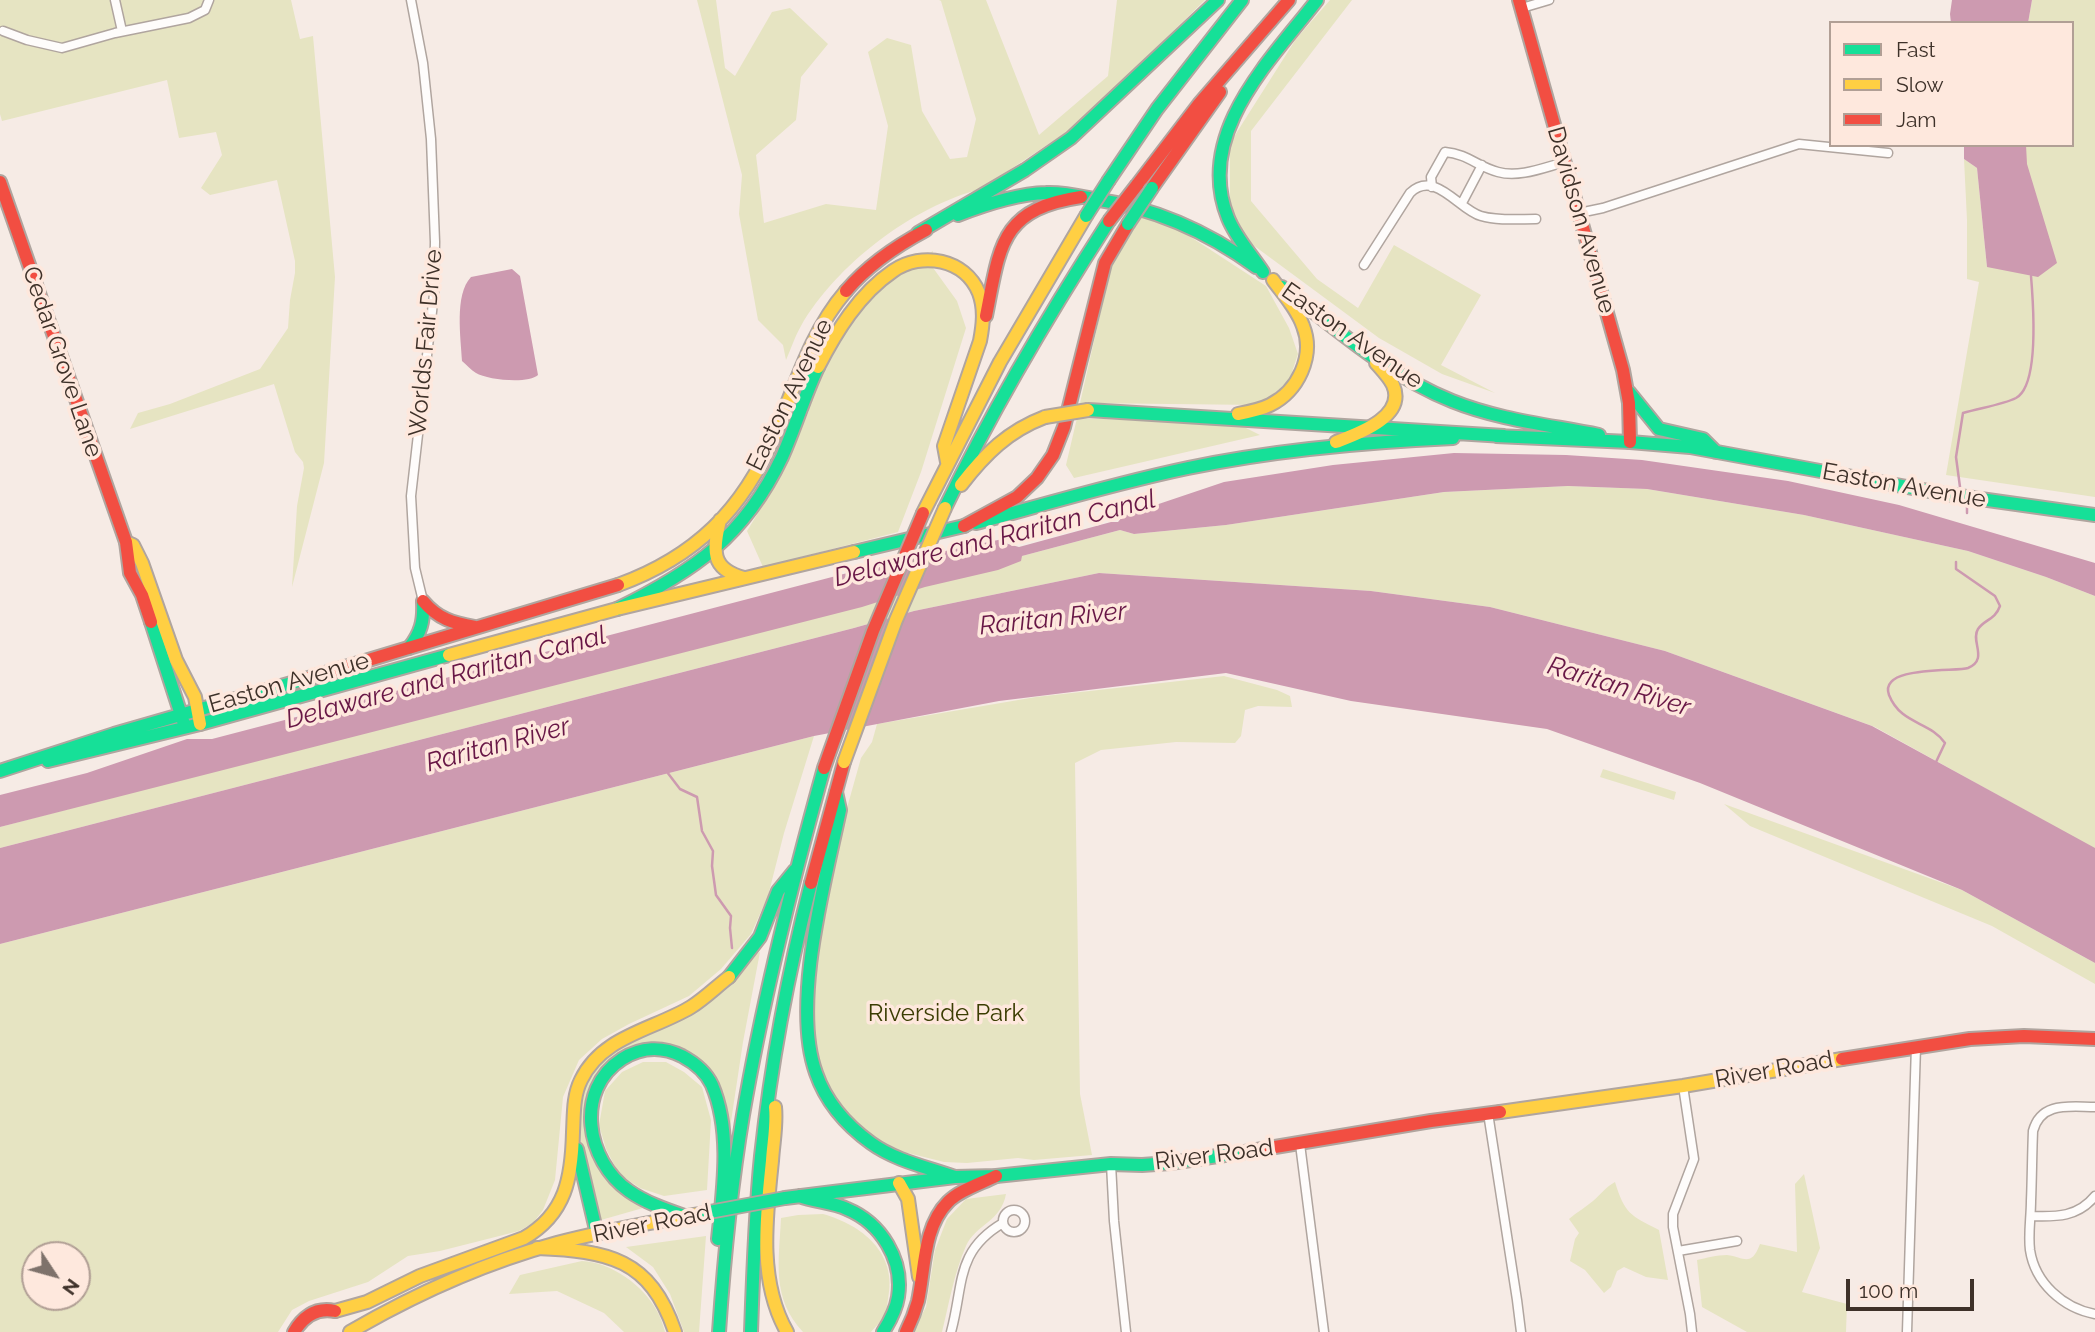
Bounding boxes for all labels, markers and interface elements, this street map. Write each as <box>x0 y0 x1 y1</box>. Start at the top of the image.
legend <box>1829 21 2074 147</box>
text: Fast <box>1896 37 1936 62</box>
text: Slow <box>1896 72 1944 97</box>
text: Jam <box>1896 107 1937 132</box>
street label: Davidson Avenue <box>1541 123 1621 317</box>
street label: Worlds Fair Drive <box>403 248 449 438</box>
street label: Cedar Grove Lane <box>16 263 108 461</box>
street label: Easton Avenue <box>1276 277 1428 395</box>
street label: Easton Avenue <box>741 314 839 476</box>
street label: Easton Avenue <box>1820 457 1988 515</box>
water label: Delaware and Raritan Canal <box>831 484 1159 594</box>
water label: Raritan River <box>978 596 1128 642</box>
water label: Delaware and Raritan Canal <box>282 620 610 736</box>
street label: Easton Avenue <box>205 646 373 720</box>
water label: Raritan River <box>1544 650 1694 724</box>
water label: Raritan River <box>423 711 573 779</box>
park label: Riverside Park <box>868 1000 1024 1028</box>
street label: River Road <box>1713 1045 1835 1095</box>
street label: River Road <box>1153 1133 1275 1177</box>
street label: River Road <box>591 1198 713 1250</box>
north arrow <box>21 1241 91 1311</box>
scale bar <box>1850 1266 1978 1310</box>
text: N <box>58 1275 85 1299</box>
text: 100 m <box>1859 1278 1918 1303</box>

